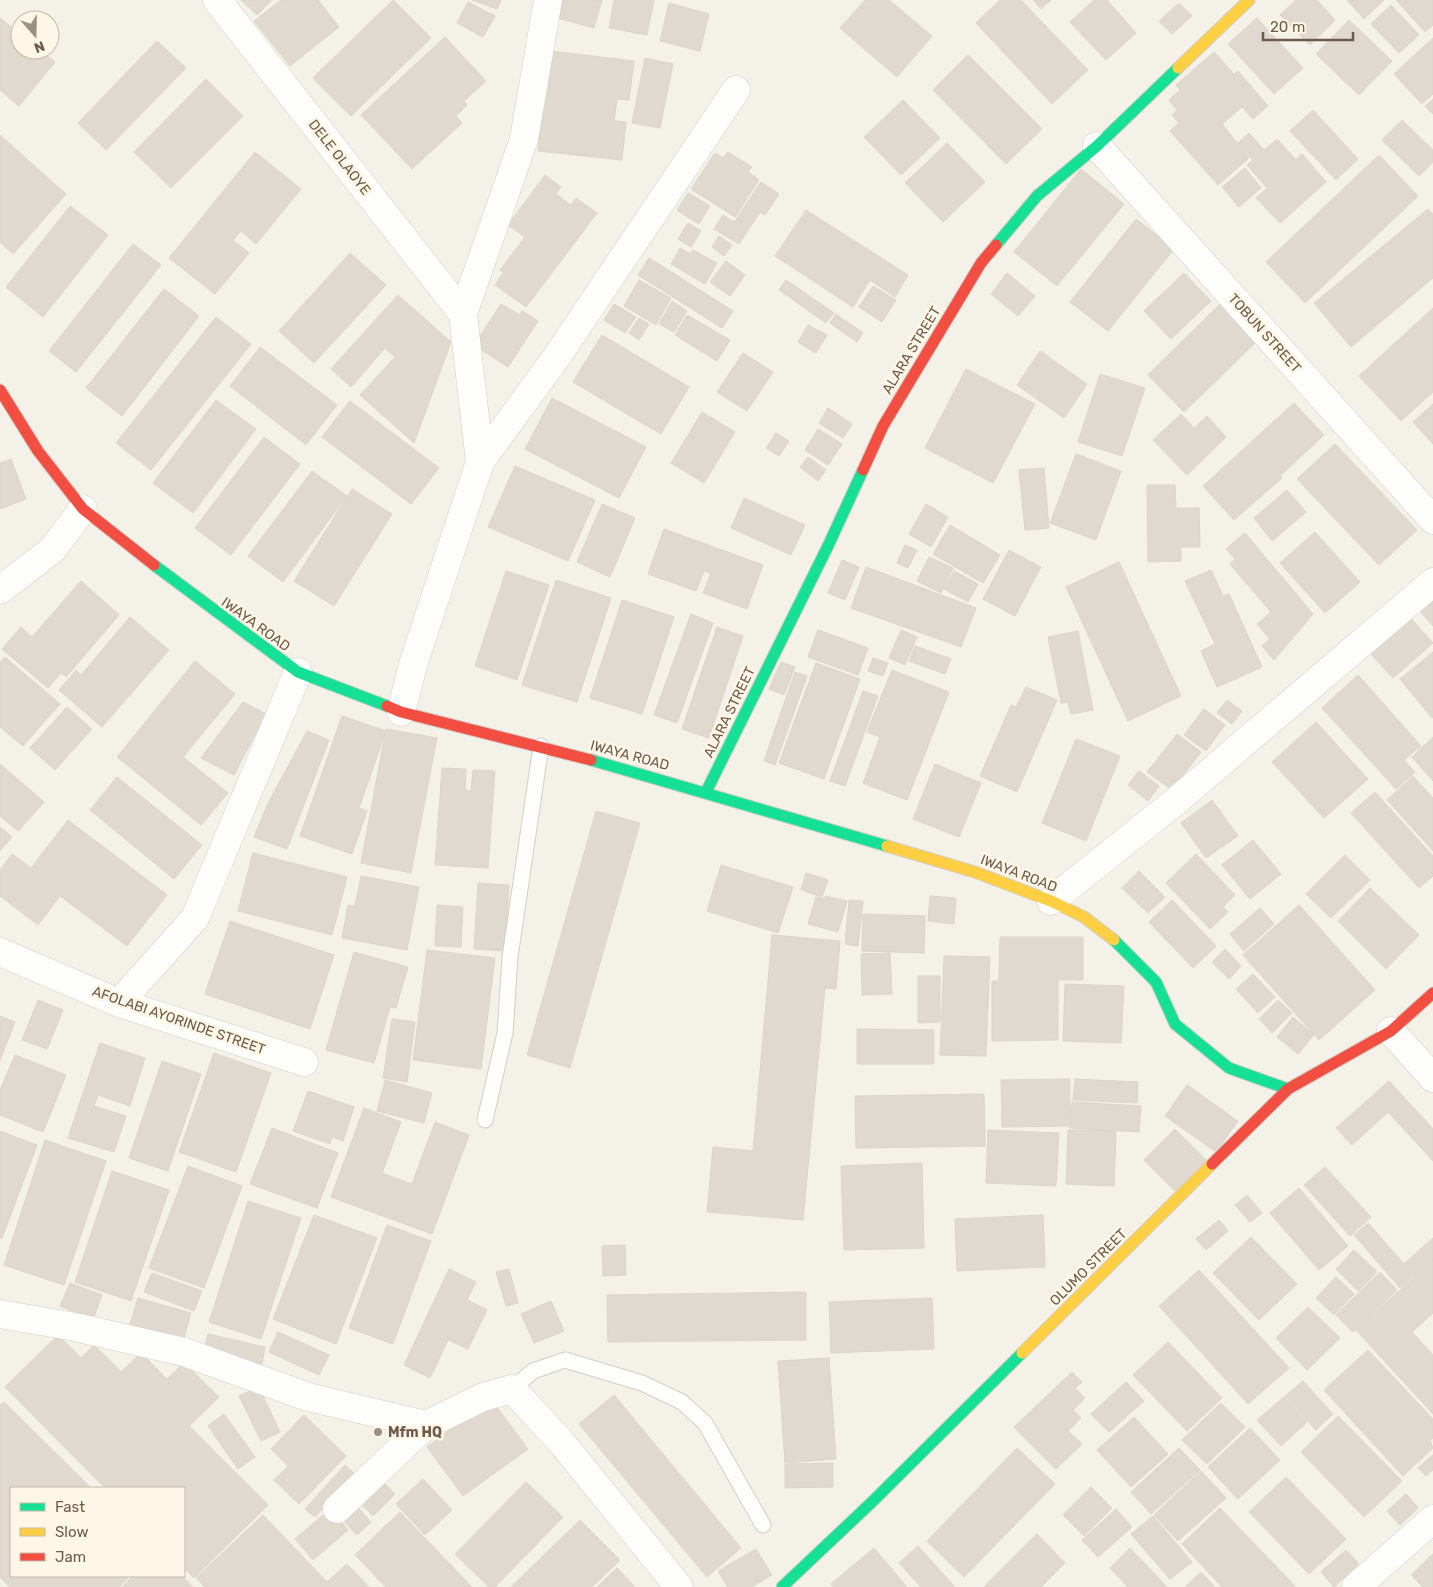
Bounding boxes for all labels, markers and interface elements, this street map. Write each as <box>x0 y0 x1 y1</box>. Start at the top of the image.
north arrow <box>10 10 60 60</box>
scale bar <box>1263 10 1353 42</box>
text: 20 m <box>1270 18 1305 36</box>
text: N <box>32 37 47 56</box>
street label: DELE OLAOYE <box>305 116 374 198</box>
street label: TOBUN STREET <box>1225 290 1305 376</box>
street label: ALARA STREET <box>879 303 944 397</box>
street label: IWAYA ROAD <box>218 594 293 655</box>
street label: ALARA STREET <box>700 664 759 761</box>
street label: IWAYA ROAD <box>589 737 671 774</box>
street label: IWAYA ROAD <box>978 851 1060 896</box>
street label: AFOLABI AYORINDE STREET <box>90 983 268 1058</box>
street label: OLUMO STREET <box>1046 1225 1130 1309</box>
place label: Mfm HQ <box>388 1424 442 1441</box>
marker: Mfm HQ <box>372 1426 384 1438</box>
legend <box>10 1487 185 1577</box>
text: Fast <box>55 1498 85 1516</box>
text: Slow <box>55 1523 88 1541</box>
text: Jam <box>55 1548 86 1566</box>

